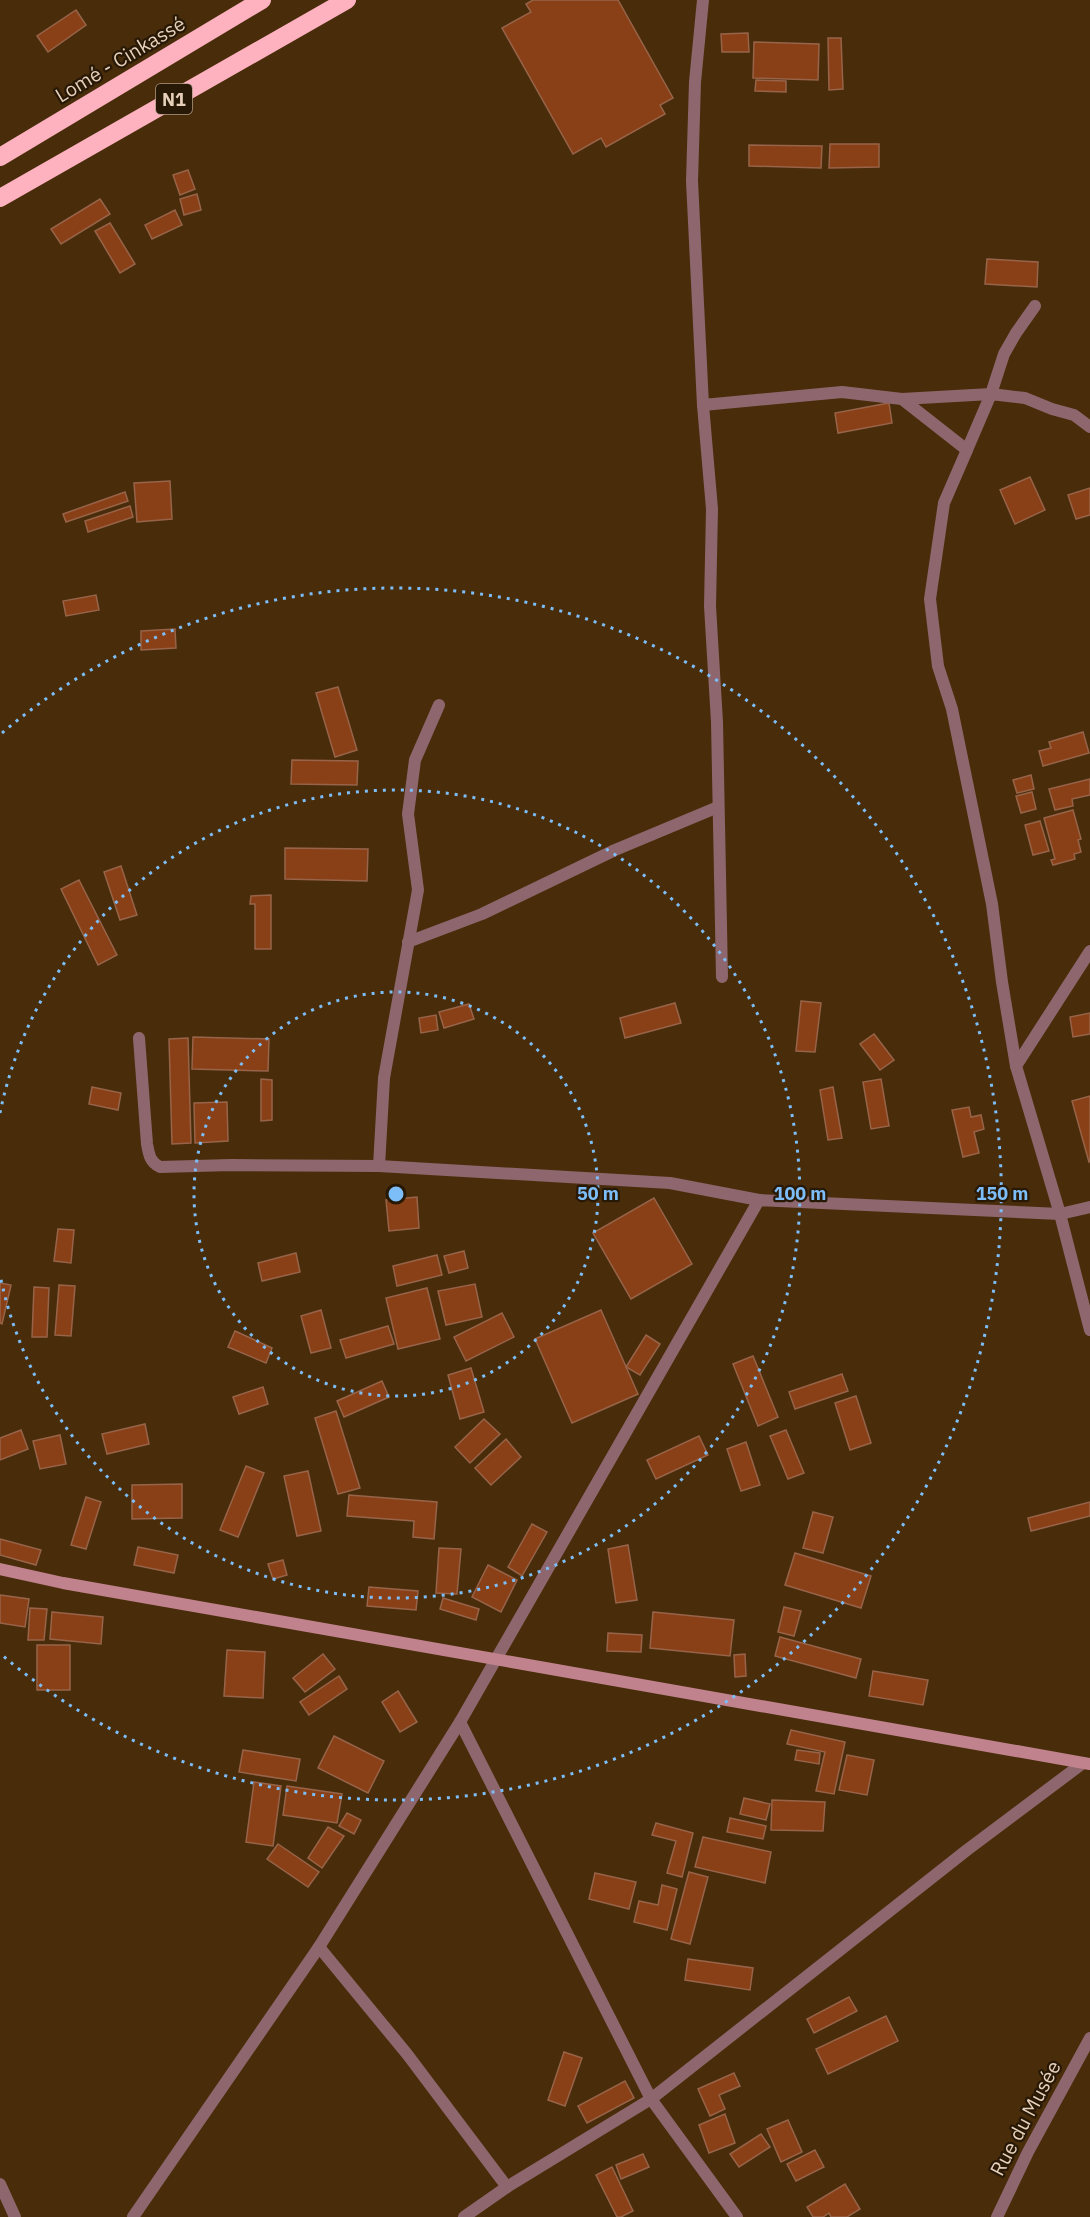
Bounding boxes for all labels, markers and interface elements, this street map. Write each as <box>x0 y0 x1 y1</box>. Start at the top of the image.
street label: Lomé - Cinkassé <box>50 10 190 108</box>
road number: N1 <box>156 84 192 114</box>
text: 50 m <box>577 1182 619 1205</box>
text: 100 m <box>774 1182 826 1205</box>
text: 150 m <box>976 1182 1028 1205</box>
centre of rings <box>386 1184 406 1204</box>
street label: Rue du Musée <box>983 2056 1067 2180</box>

